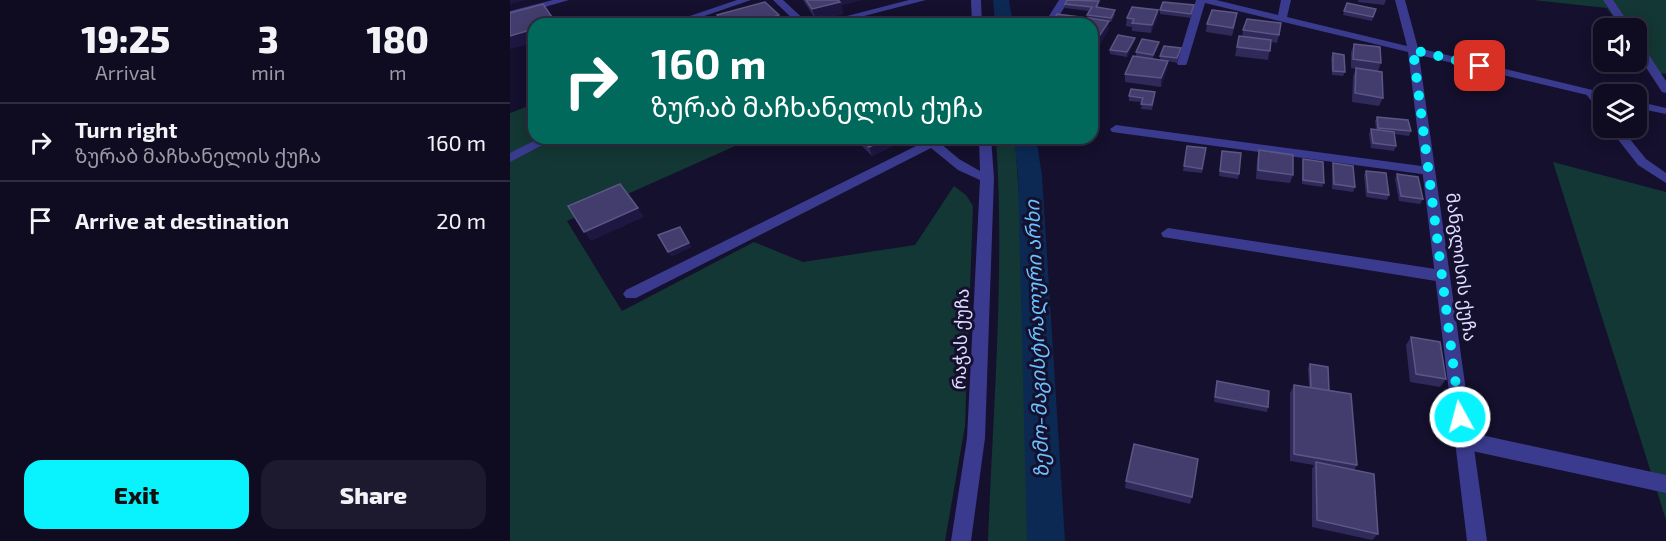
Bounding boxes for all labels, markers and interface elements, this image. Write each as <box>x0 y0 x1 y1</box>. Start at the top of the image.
text: 19:25 <box>81 17 170 60</box>
text: 3 <box>258 17 279 60</box>
text: 180 <box>367 17 429 60</box>
map controls <box>1593 18 1647 138</box>
button: sound <box>1593 18 1647 72</box>
text: 160 m <box>651 37 767 87</box>
pin <box>1454 40 1505 91</box>
icon: right <box>552 42 630 120</box>
icon: arrive <box>1463 49 1496 82</box>
text: Arrival <box>95 60 156 84</box>
text: min <box>251 60 285 84</box>
text: m <box>389 60 406 84</box>
button: layers <box>1593 84 1647 138</box>
text: ზურაბ მაჩხანელის ქუჩა <box>651 90 983 122</box>
text: Turn right <box>75 116 177 142</box>
icon: right <box>24 126 57 159</box>
text: 160 m <box>427 129 486 155</box>
text: ზურაბ მაჩხანელის ქუჩა <box>75 143 321 167</box>
street label: მანგლისის ქუჩა <box>1441 191 1482 343</box>
water label: ზემო-მაგისტრალური არხი <box>1019 198 1054 478</box>
icon: arrive <box>24 204 57 237</box>
text: Arrive at destination <box>75 207 289 233</box>
text: 20 m <box>436 207 486 233</box>
street label: რაჭას ქუჩა <box>947 288 974 390</box>
position arrow <box>1428 385 1492 449</box>
button: Exit <box>24 460 249 529</box>
button: Share <box>261 460 486 529</box>

